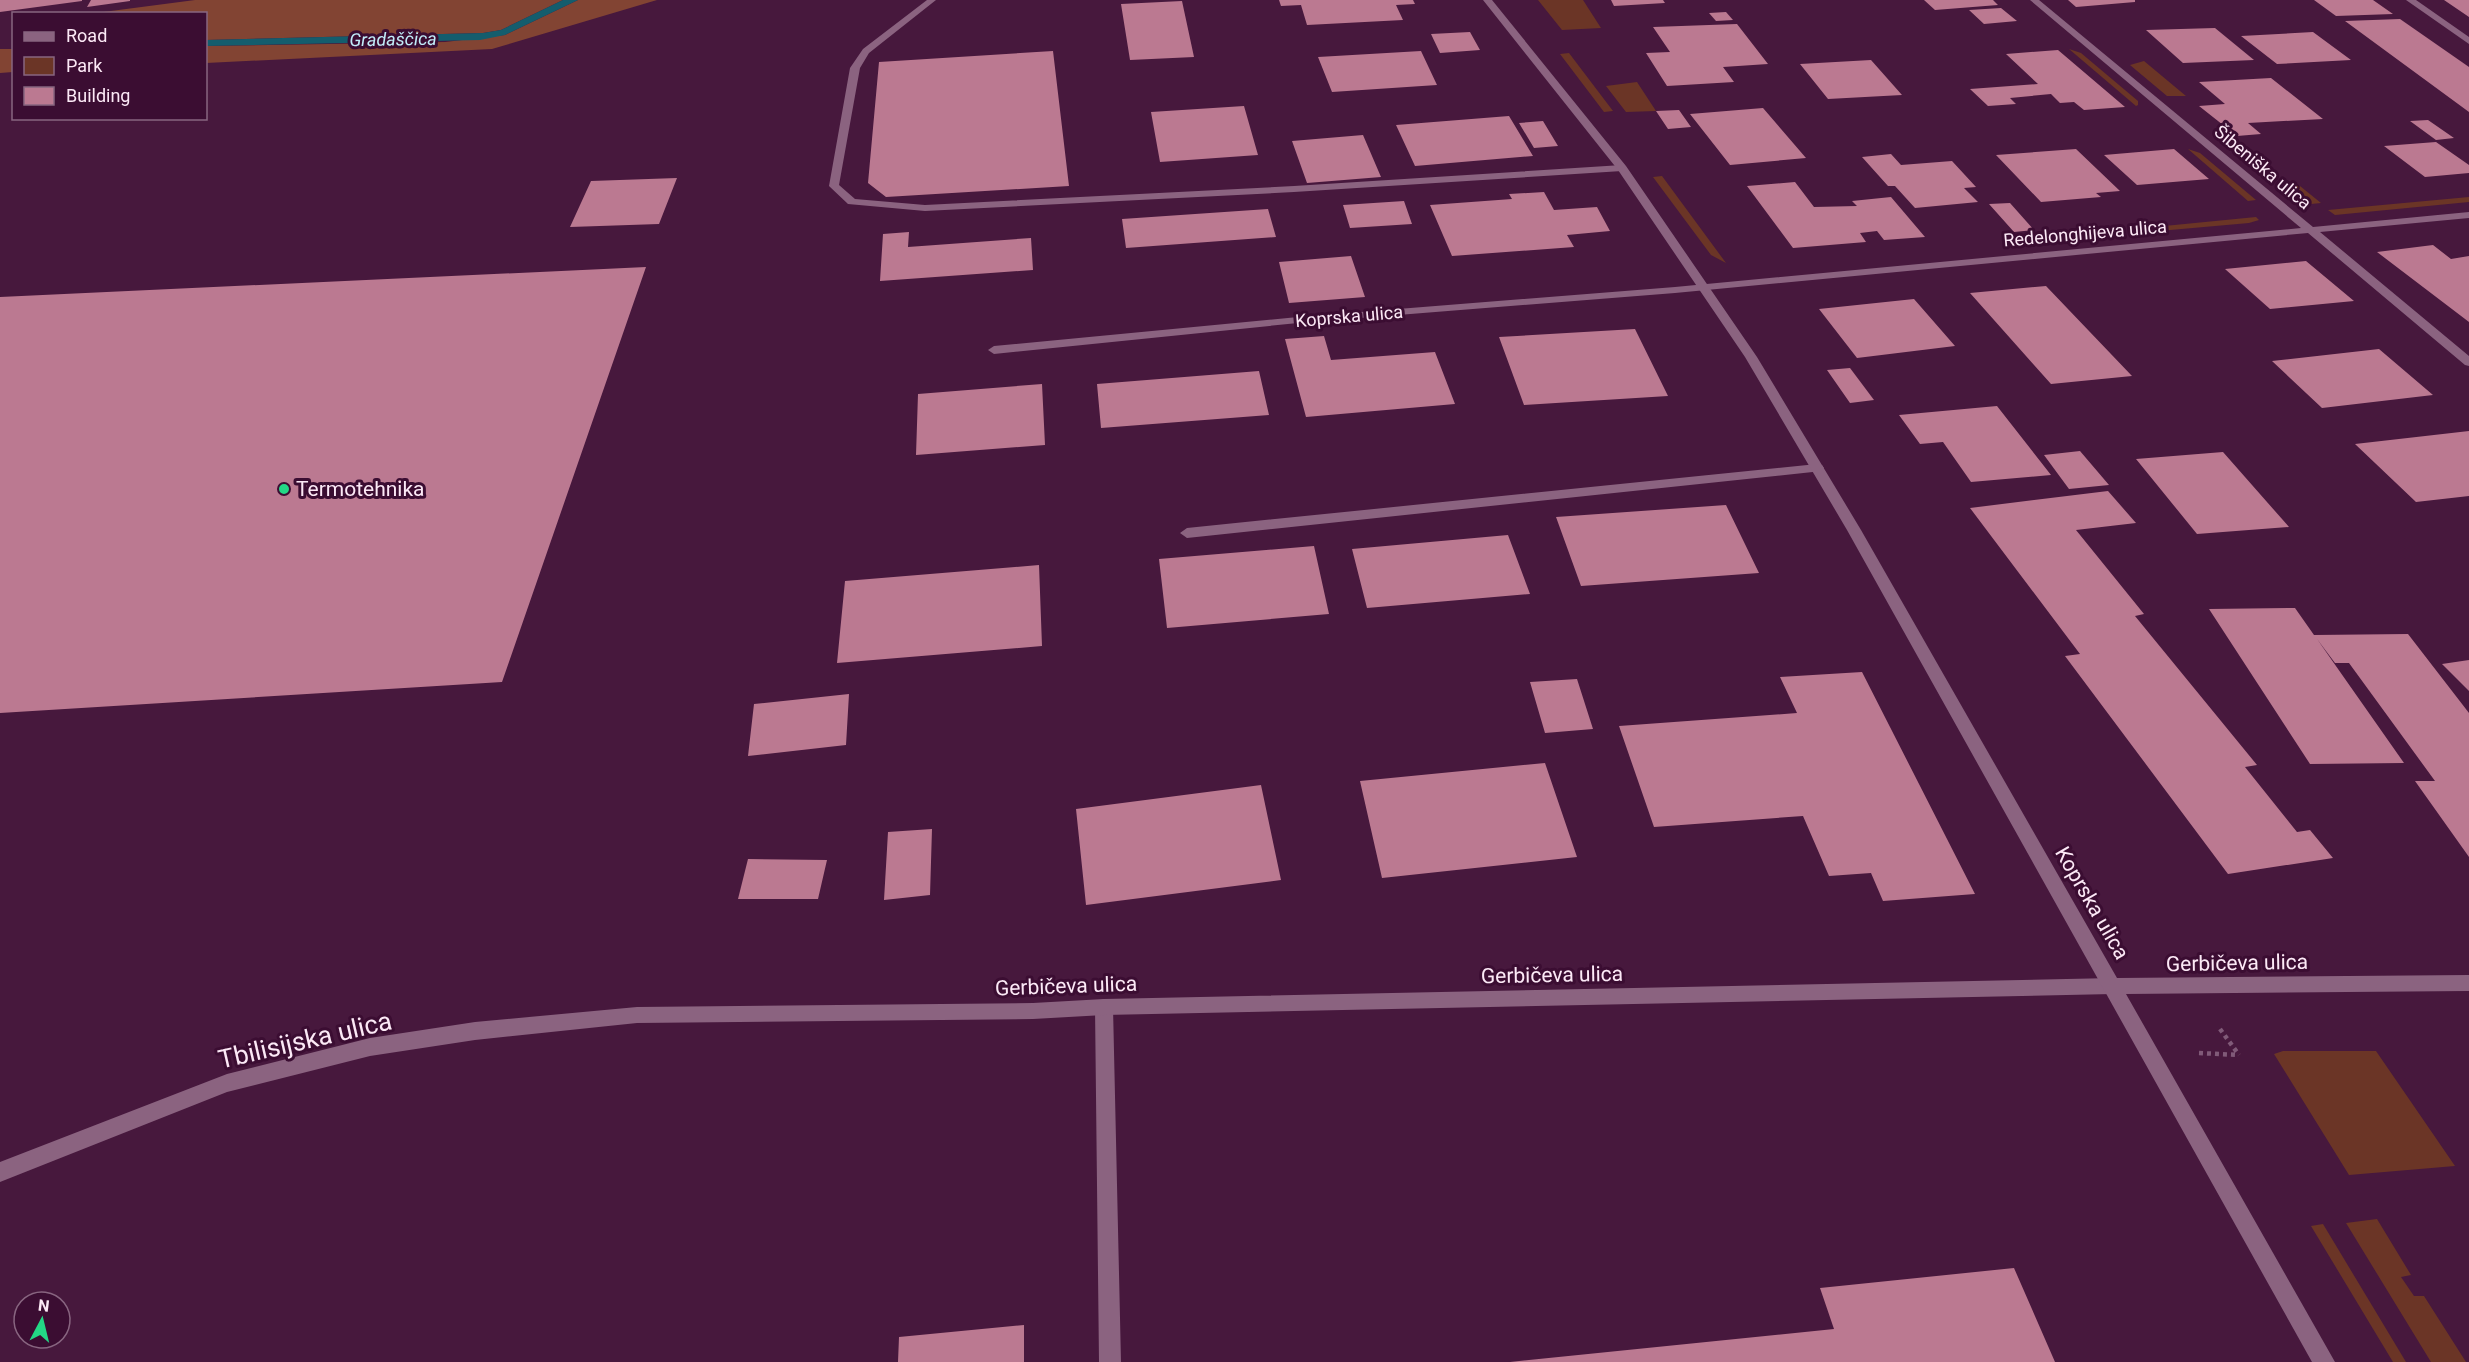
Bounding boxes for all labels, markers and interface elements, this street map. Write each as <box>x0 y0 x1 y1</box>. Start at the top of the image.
legend <box>12 12 207 120</box>
text: Road <box>66 25 107 46</box>
water label: Gradaščica <box>349 28 437 50</box>
text: Park <box>66 55 103 76</box>
text: Building <box>66 85 130 106</box>
street label: Šibeniška ulica <box>2210 121 2316 213</box>
street label: Redelonghijeva ulica <box>2002 215 2168 251</box>
street label: Koprska ulica <box>1294 301 1404 331</box>
place label: Termotehnika <box>296 477 425 501</box>
marker: Termotehnika <box>277 482 291 496</box>
street label: Koprska ulica <box>2050 842 2134 964</box>
street label: Gerbičeva ulica <box>2166 950 2308 976</box>
street label: Gerbičeva ulica <box>1481 962 1623 988</box>
street label: Gerbičeva ulica <box>994 972 1138 1000</box>
street label: Tbilisijska ulica <box>215 1005 395 1075</box>
north arrow <box>12 1290 72 1350</box>
text: N <box>37 1295 51 1316</box>

